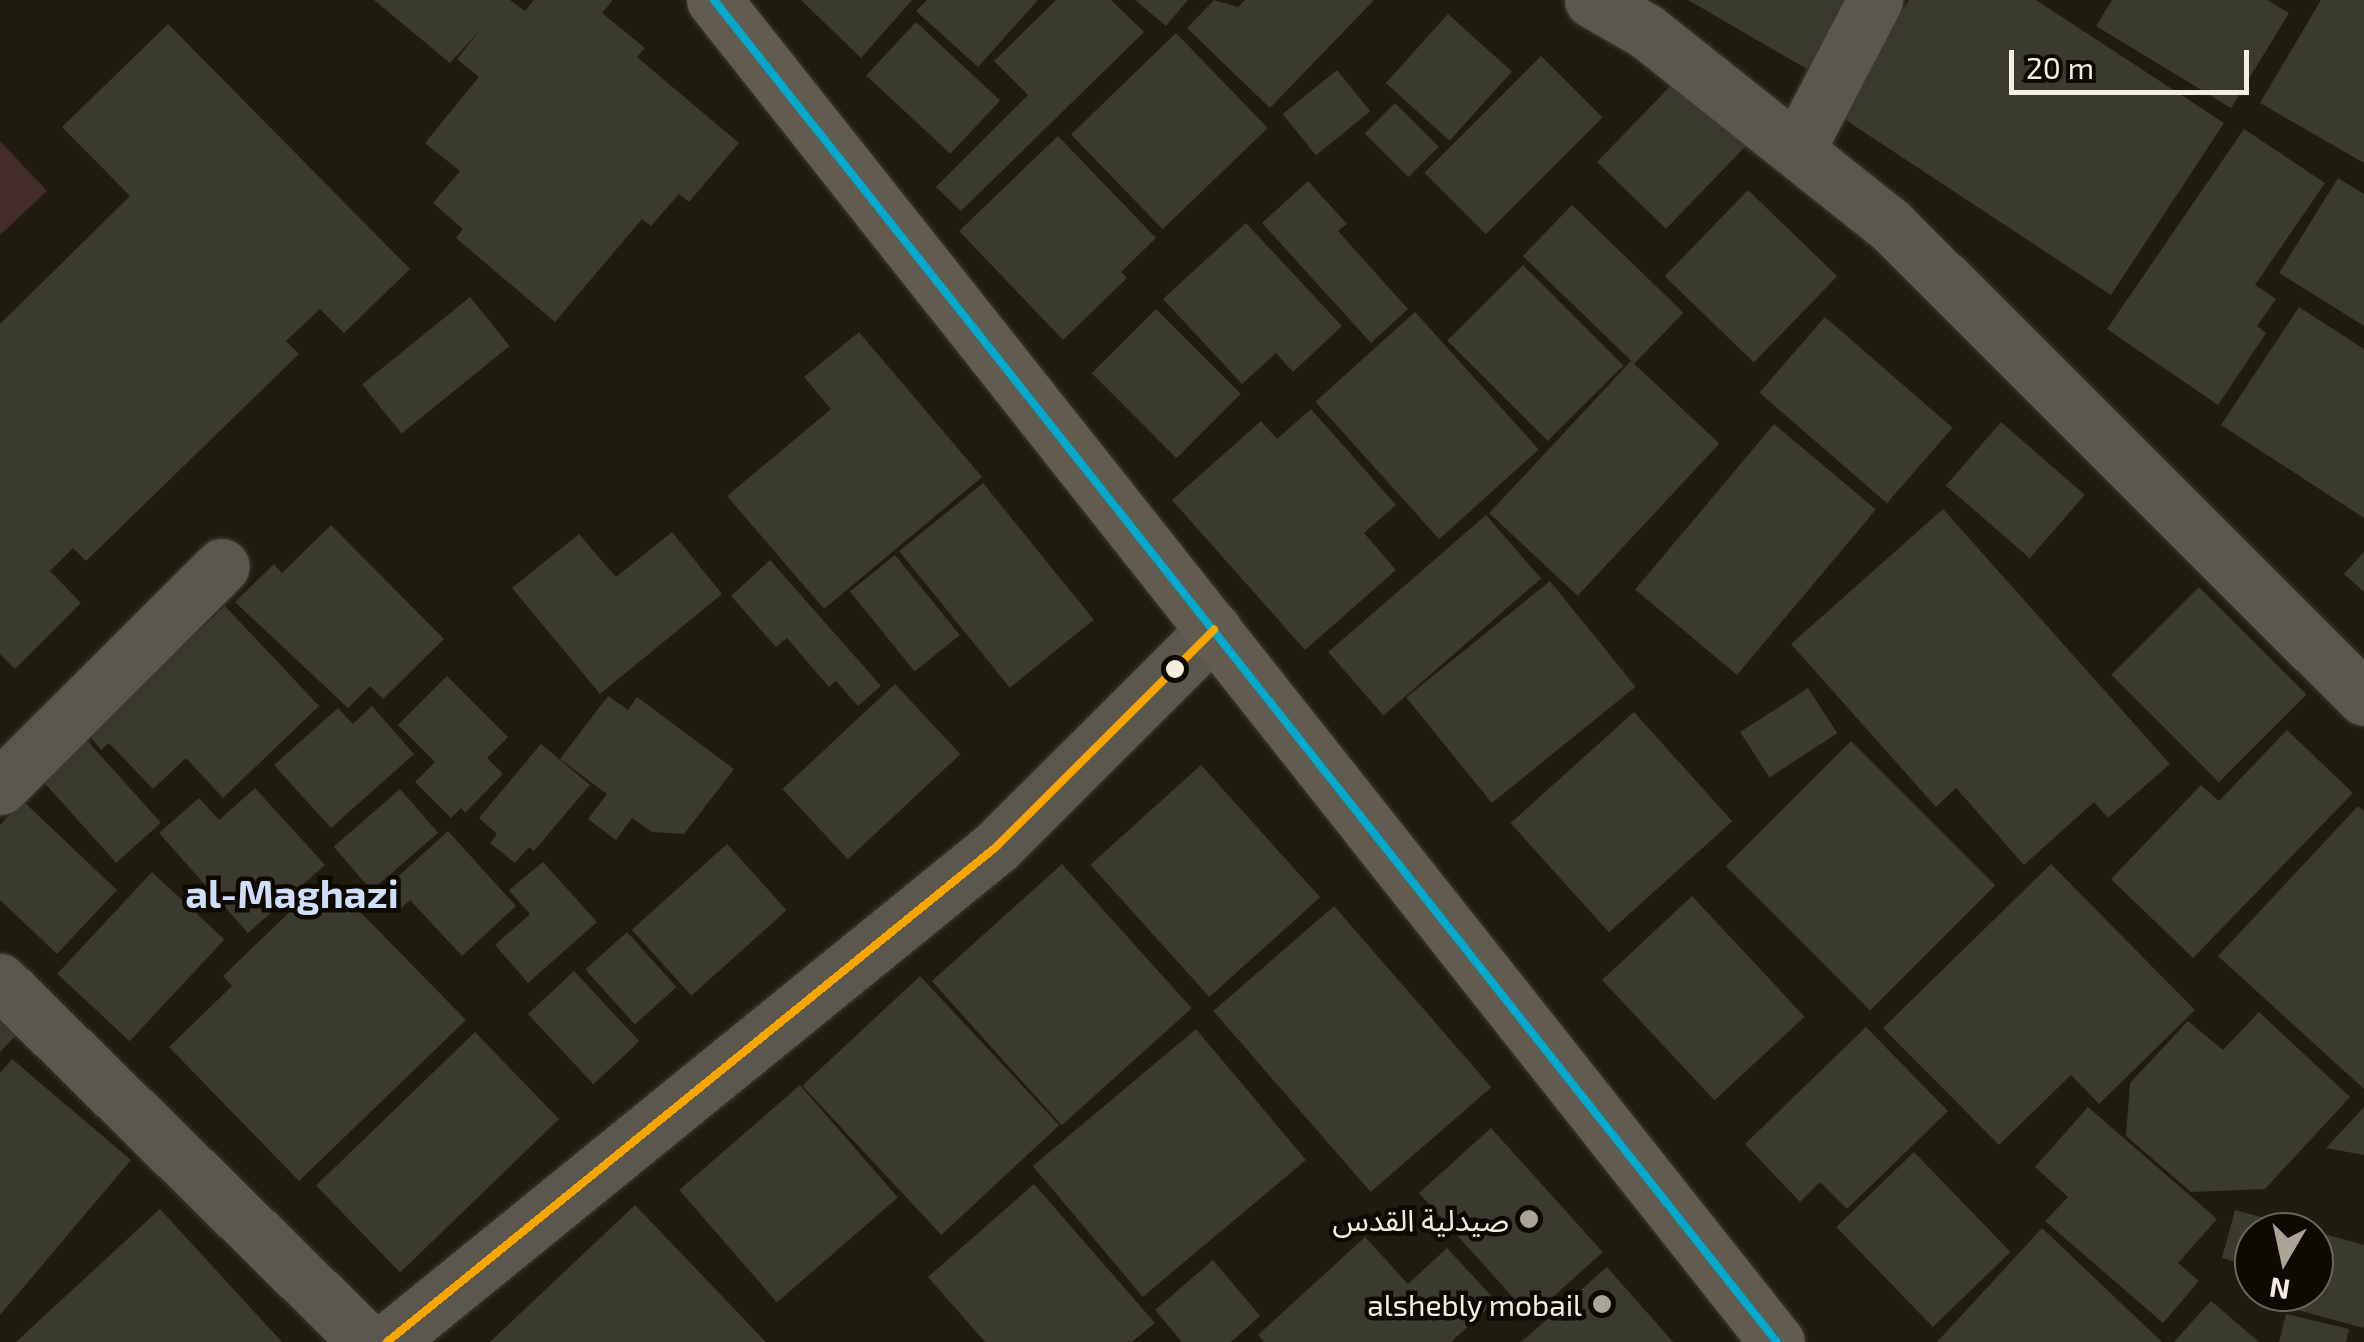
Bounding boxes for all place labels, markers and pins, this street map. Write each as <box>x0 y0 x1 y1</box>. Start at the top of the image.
unlabelled marker <box>1165 659 1185 679</box>
place label: صيدلية القدس <box>1332 1201 1509 1237</box>
marker: صيدلية القدس <box>1518 1208 1540 1230</box>
place label: alshebly mobail <box>1367 1286 1582 1322</box>
marker: alshebly mobail <box>1591 1293 1613 1315</box>

